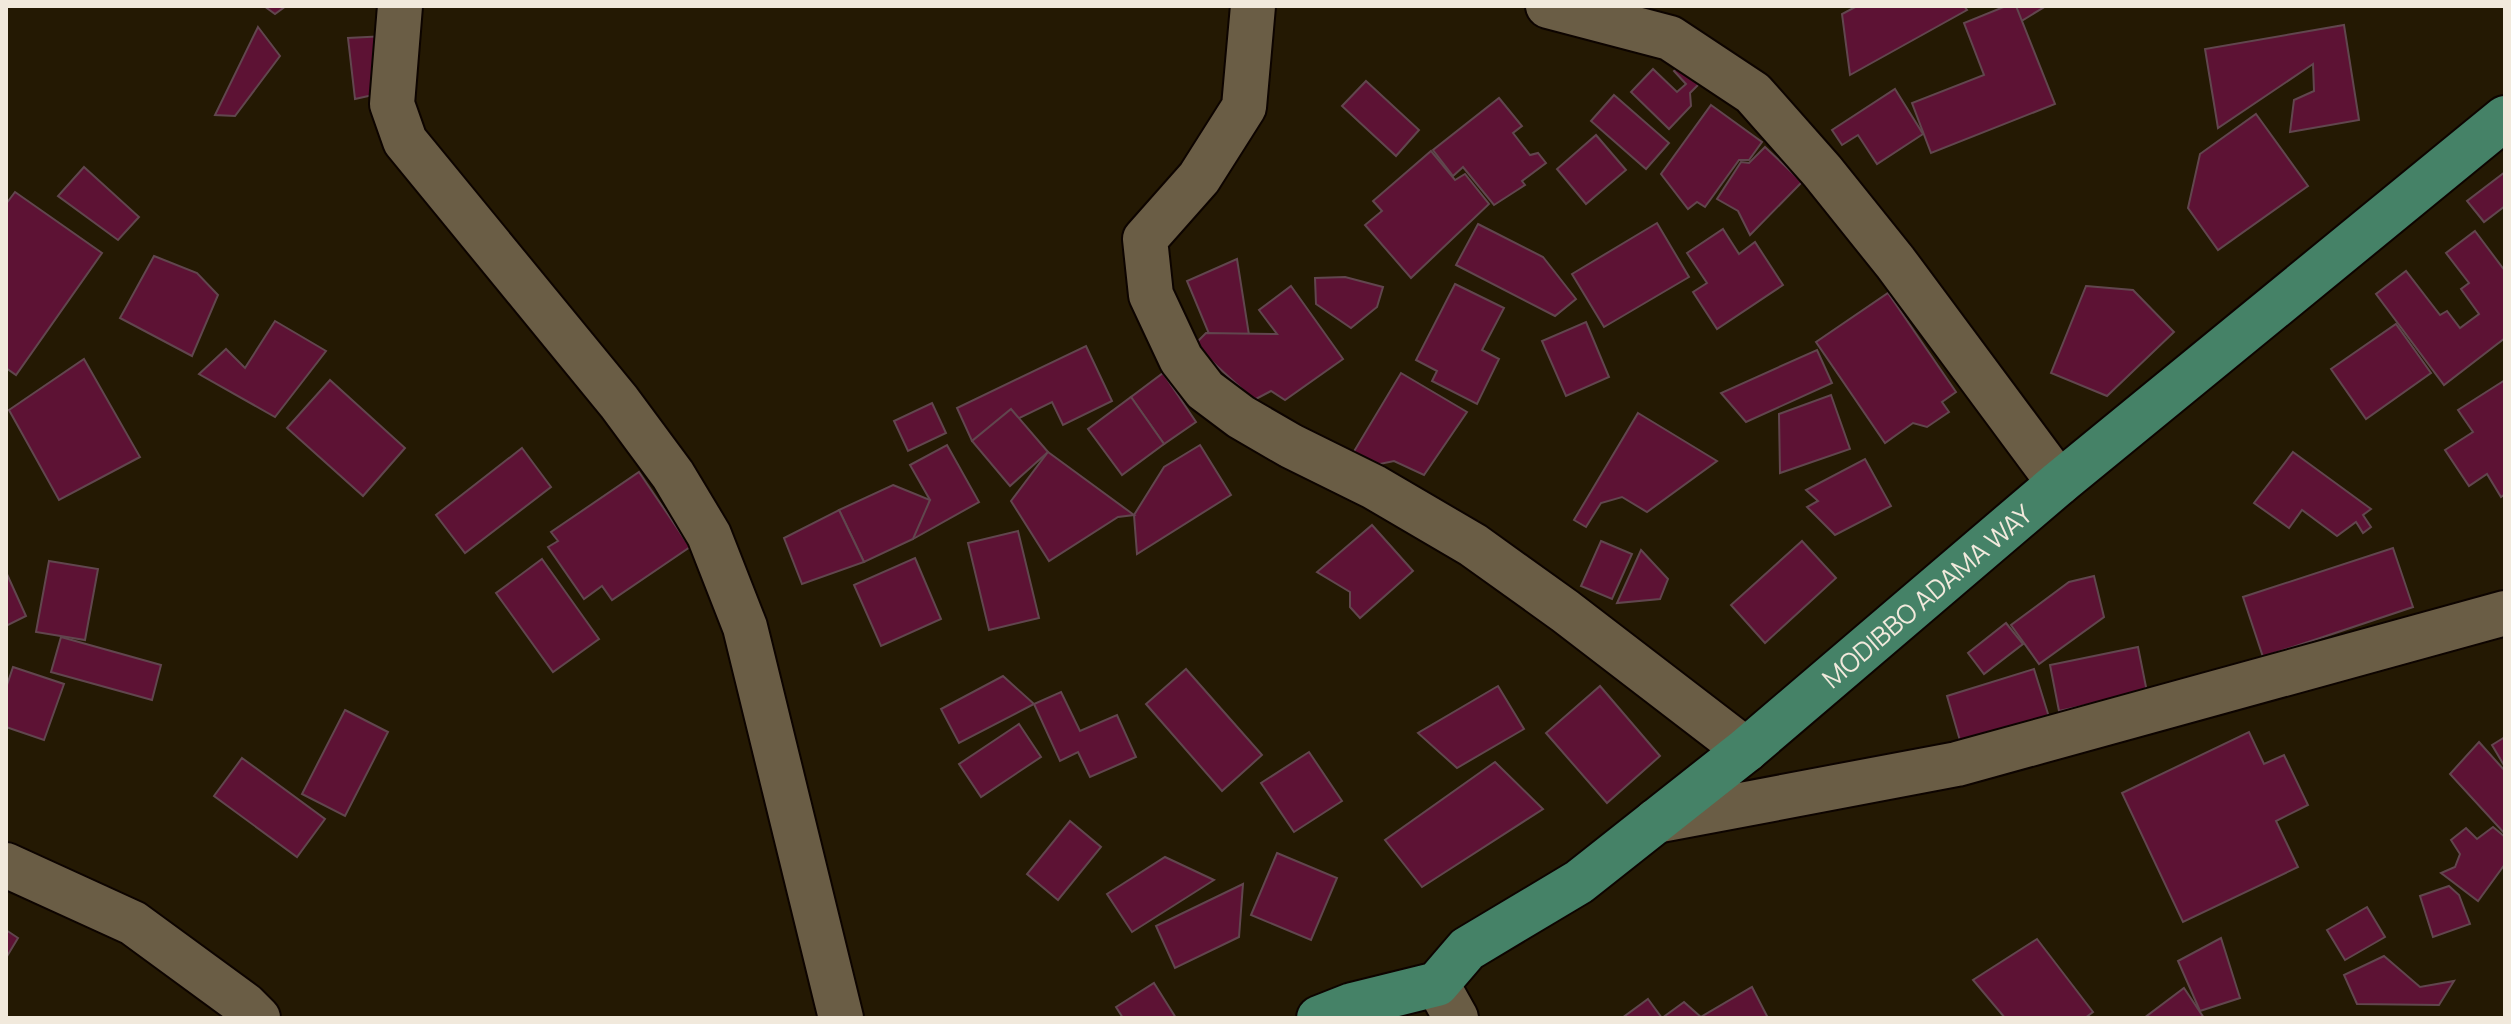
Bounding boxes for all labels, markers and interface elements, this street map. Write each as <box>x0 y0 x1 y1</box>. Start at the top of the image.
street label: MODIBBO ADAMA WAY <box>1814 496 2040 696</box>

